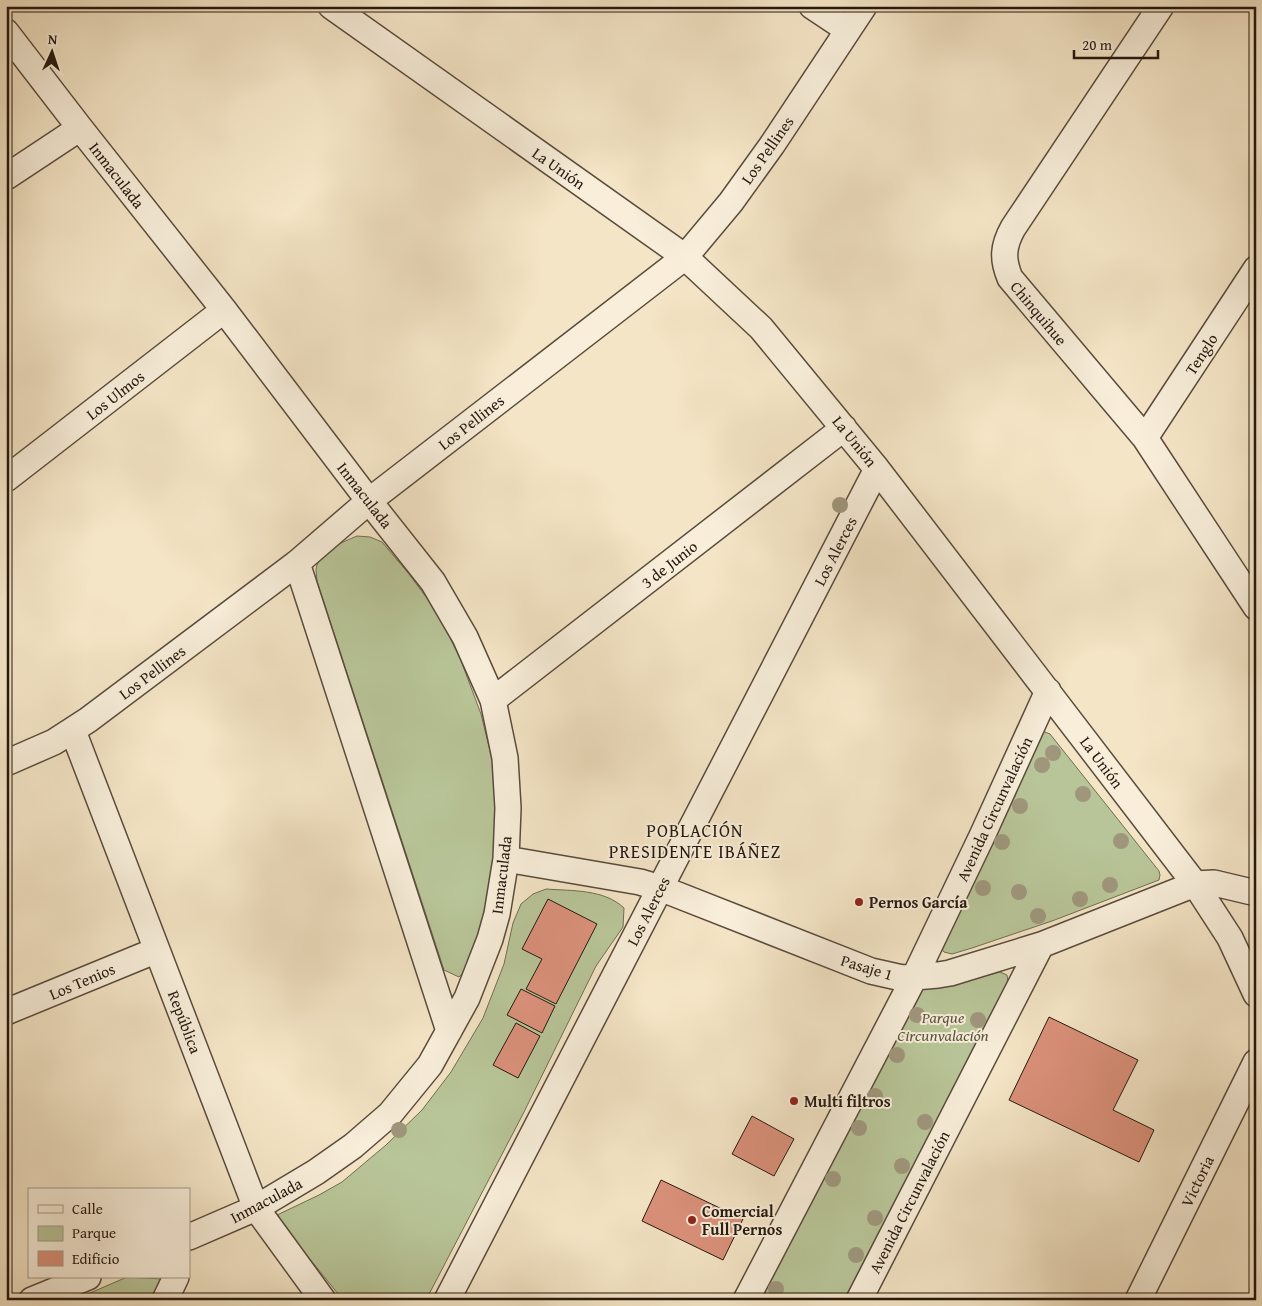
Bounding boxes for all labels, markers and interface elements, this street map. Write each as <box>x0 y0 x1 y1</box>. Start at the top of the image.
north arrow <box>28 28 78 78</box>
scale bar <box>1074 28 1158 60</box>
text: N <box>47 29 59 49</box>
text: 20 m <box>1082 34 1113 55</box>
street label: Los Pellines <box>735 111 799 189</box>
street label: Inmaculada <box>83 137 151 214</box>
street label: La Unión <box>528 141 590 195</box>
street label: Chinquihue <box>1005 275 1073 351</box>
street label: Tenglo <box>1179 328 1223 380</box>
street label: Los Ulmos <box>81 364 149 426</box>
street label: Los Pellines <box>433 388 509 456</box>
street label: La Unión <box>827 410 883 472</box>
street label: Inmaculada <box>331 457 399 534</box>
street label: Los Alerces <box>807 512 863 590</box>
street label: 3 de Junio <box>636 534 702 594</box>
street label: Los Pellines <box>114 639 190 705</box>
street label: La Unión <box>1074 731 1130 793</box>
street label: Avenida Circunvalación <box>950 733 1038 885</box>
district label: POBLACIÓN PRESIDENTE IBÁÑEZ <box>609 817 781 865</box>
street label: Inmaculada <box>484 834 518 915</box>
street label: Los Alerces <box>620 872 676 950</box>
place label: Pernos García <box>869 890 968 914</box>
marker: Pernos García <box>853 896 865 908</box>
street label: Pasaje 1 <box>838 948 896 986</box>
street label: Los Tenios <box>45 956 119 1006</box>
street label: República <box>162 987 208 1057</box>
park label: Parque Circunvalación <box>897 1005 989 1047</box>
place label: Multi filtros <box>804 1089 891 1113</box>
marker: Multi filtros <box>788 1095 800 1107</box>
street label: Avenida Circunvalación <box>863 1126 955 1278</box>
street label: Victoria <box>1174 1151 1220 1211</box>
street label: Inmaculada <box>226 1171 307 1229</box>
legend <box>28 1188 190 1278</box>
text: Calle <box>72 1198 103 1219</box>
place label: Comercial Full Pernos <box>702 1199 782 1241</box>
marker: Comercial Full Pernos <box>686 1214 698 1226</box>
text: Parque <box>72 1222 116 1243</box>
text: Edificio <box>72 1248 120 1269</box>

